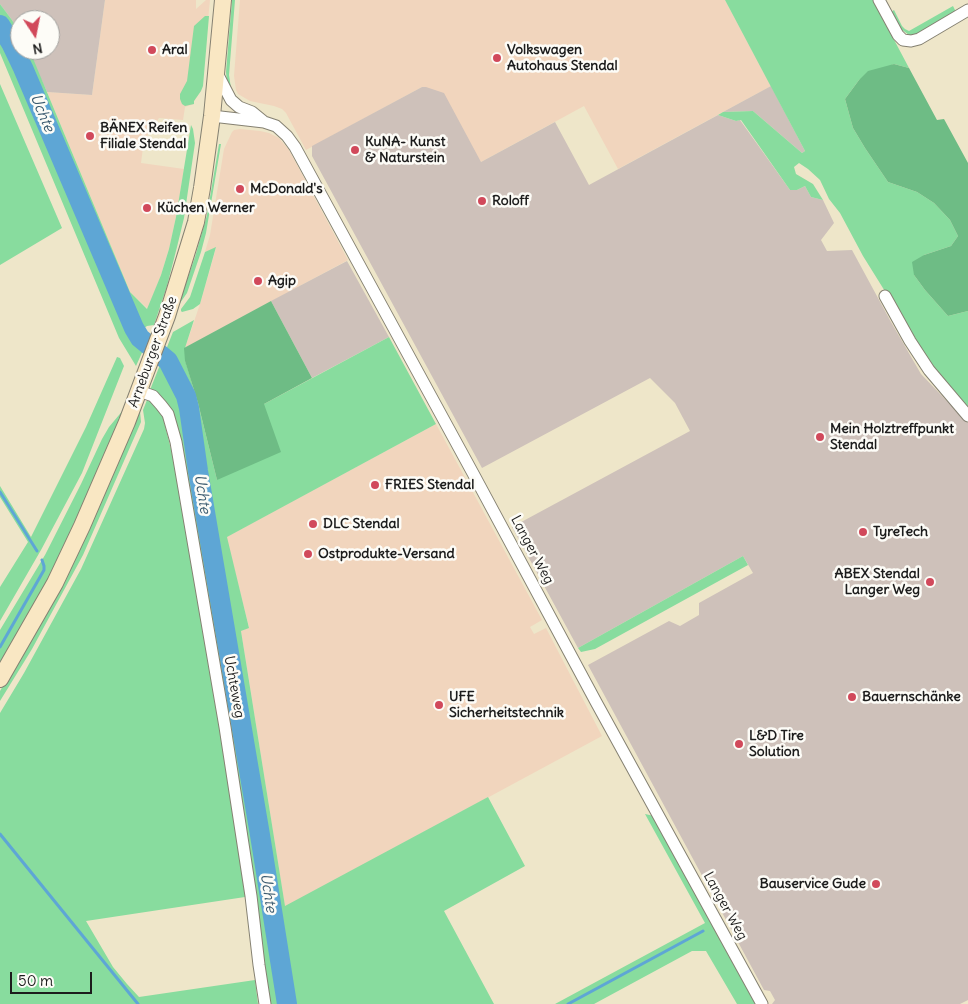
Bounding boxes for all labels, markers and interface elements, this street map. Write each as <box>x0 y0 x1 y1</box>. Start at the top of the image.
north arrow <box>10 10 60 60</box>
text: N <box>31 39 44 59</box>
place label: Aral <box>162 42 188 58</box>
place label: Volkswagen Autohaus Stendal <box>507 42 618 74</box>
marker: Aral <box>146 44 158 56</box>
marker: Volkswagen Autohaus Stendal <box>491 52 503 64</box>
water label: Uchte <box>26 91 58 135</box>
place label: BÄNEX Reifen Filiale Stendal <box>100 120 187 152</box>
marker: BÄNEX Reifen Filiale Stendal <box>84 130 96 142</box>
place label: KuNA- Kunst & Naturstein <box>365 134 445 166</box>
marker: KuNA- Kunst & Naturstein <box>349 144 361 156</box>
place label: McDonald's <box>250 181 323 197</box>
marker: McDonald's <box>234 183 246 195</box>
place label: Roloff <box>492 193 529 209</box>
marker: Roloff <box>476 195 488 207</box>
place label: Küchen Werner <box>157 200 255 216</box>
marker: Küchen Werner <box>141 202 153 214</box>
place label: Agip <box>268 273 296 289</box>
marker: Agip <box>252 275 264 287</box>
street label: Arneburger Straße <box>125 294 181 410</box>
place label: Mein Holztreffpunkt Stendal <box>830 421 954 454</box>
marker: Mein Holztreffpunkt Stendal <box>814 431 826 443</box>
water label: Uchte <box>190 473 214 515</box>
place label: FRIES Stendal <box>385 477 474 493</box>
marker: FRIES Stendal <box>369 479 381 491</box>
street label: Langer Weg <box>507 513 557 587</box>
place label: DLC Stendal <box>323 516 400 532</box>
marker: DLC Stendal <box>307 518 319 530</box>
place label: TyreTech <box>873 524 928 540</box>
marker: TyreTech <box>857 526 869 538</box>
place label: Ostprodukte-Versand <box>318 546 455 562</box>
marker: Ostprodukte-Versand <box>302 548 314 560</box>
place label: ABEX Stendal Langer Weg <box>834 566 920 598</box>
marker: ABEX Stendal Langer Weg <box>924 576 936 588</box>
street label: Uchteweg <box>220 655 248 719</box>
place label: UFE Sicherheitstechnik <box>449 689 564 722</box>
place label: Bauernschänke <box>862 689 961 705</box>
marker: Bauernschänke <box>846 691 858 703</box>
marker: UFE Sicherheitstechnik <box>433 699 445 711</box>
place label: L&D Tire Solution <box>749 728 804 760</box>
marker: L&D Tire Solution <box>733 738 745 750</box>
street label: Langer Weg <box>699 869 751 943</box>
water label: Uchte <box>256 872 280 914</box>
place label: Bauservice Gude <box>759 876 866 892</box>
marker: Bauservice Gude <box>870 878 882 890</box>
scale bar <box>12 962 95 994</box>
text: 50 m <box>18 971 53 990</box>

